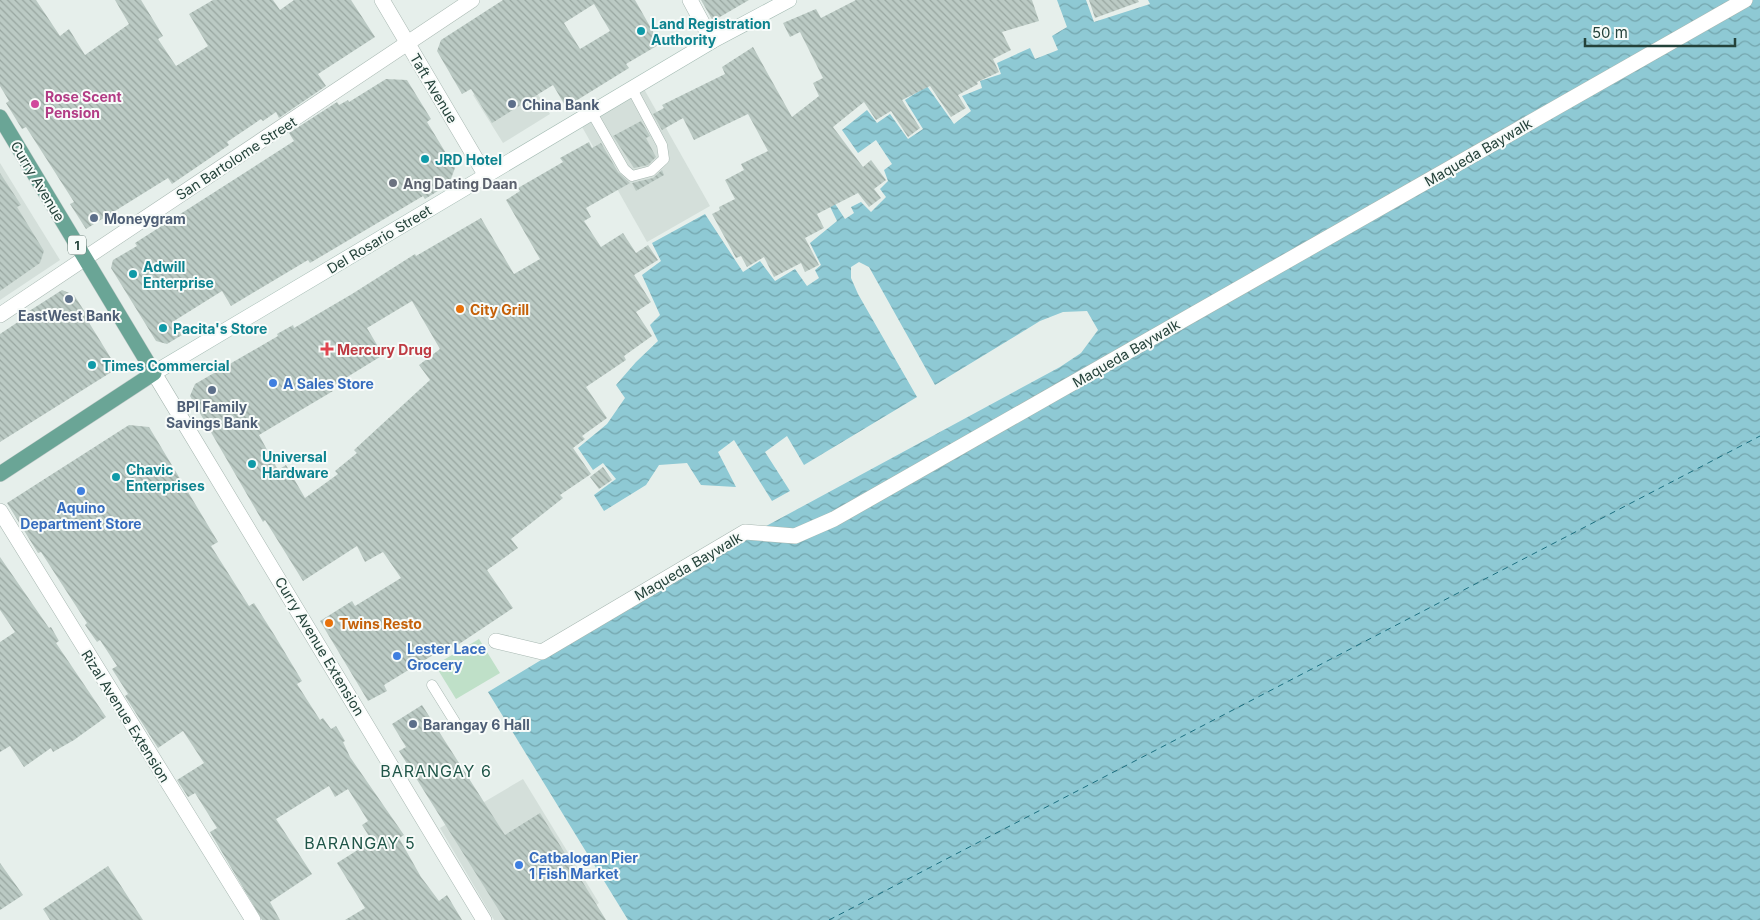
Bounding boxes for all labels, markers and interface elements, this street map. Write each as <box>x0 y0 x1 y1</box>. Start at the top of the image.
place label: Land Registration Authority <box>651 15 771 48</box>
scale bar <box>1585 15 1735 47</box>
text: 50 m <box>1592 23 1628 42</box>
marker: Land Registration Authority <box>635 25 647 37</box>
street label: Taft Avenue <box>407 50 461 126</box>
place label: Rose Scent Pension <box>45 88 122 121</box>
place label: China Bank <box>522 96 600 113</box>
marker: Rose Scent Pension <box>29 98 41 110</box>
marker: China Bank <box>506 98 518 110</box>
street label: San Bartolome Street <box>173 113 300 203</box>
street label: Maqueda Baywalk <box>1421 114 1535 190</box>
street label: Curry Avenue <box>7 138 69 224</box>
place label: JRD Hotel <box>435 151 502 168</box>
marker: JRD Hotel <box>419 153 431 165</box>
place label: Ang Dating Daan <box>403 175 517 192</box>
marker: Ang Dating Daan <box>387 177 399 189</box>
street label: Del Rosario Street <box>324 201 435 277</box>
place label: Moneygram <box>104 210 186 227</box>
marker: Moneygram <box>88 212 100 224</box>
road number: 1 <box>68 236 86 254</box>
place label: Adwill Enterprise <box>143 258 214 291</box>
marker: Adwill Enterprise <box>127 268 139 280</box>
marker: EastWest Bank <box>63 293 75 305</box>
place label: City Grill <box>470 301 529 318</box>
marker: City Grill <box>454 303 466 315</box>
place label: EastWest Bank <box>18 307 121 324</box>
street label: Maqueda Baywalk <box>1069 315 1183 391</box>
place label: Pacita's Store <box>173 320 267 337</box>
marker: Pacita's Store <box>157 322 169 334</box>
place label: Mercury Drug <box>337 341 432 358</box>
marker: Mercury Drug <box>321 343 333 355</box>
place label: Times Commercial <box>102 357 230 374</box>
marker: Times Commercial <box>86 359 98 371</box>
place label: A Sales Store <box>283 375 374 392</box>
marker: A Sales Store <box>267 377 279 389</box>
marker: BPI Family Savings Bank <box>206 384 218 396</box>
place label: BPI Family Savings Bank <box>166 398 259 431</box>
place label: Universal Hardware <box>262 448 328 481</box>
marker: Universal Hardware <box>246 458 258 470</box>
place label: Chavic Enterprises <box>126 461 205 494</box>
marker: Chavic Enterprises <box>110 471 122 483</box>
marker: Aquino Department Store <box>75 485 87 497</box>
place label: Aquino Department Store <box>20 499 142 532</box>
street label: Maqueda Baywalk <box>631 528 745 604</box>
street label: Curry Avenue Extension <box>272 573 368 719</box>
place label: Twins Resto <box>339 615 422 632</box>
marker: Twins Resto <box>323 617 335 629</box>
place label: Lester Lace Grocery <box>407 640 486 673</box>
street label: Rizal Avenue Extension <box>78 647 174 785</box>
marker: Lester Lace Grocery <box>391 650 403 662</box>
place label: Barangay 6 Hall <box>423 716 530 733</box>
marker: Barangay 6 Hall <box>407 718 419 730</box>
district label: BARANGAY 6 <box>380 761 492 781</box>
district label: BARANGAY 5 <box>304 833 416 853</box>
place label: Catbalogan Pier 1 Fish Market <box>529 849 638 882</box>
marker: Catbalogan Pier 1 Fish Market <box>513 859 525 871</box>

